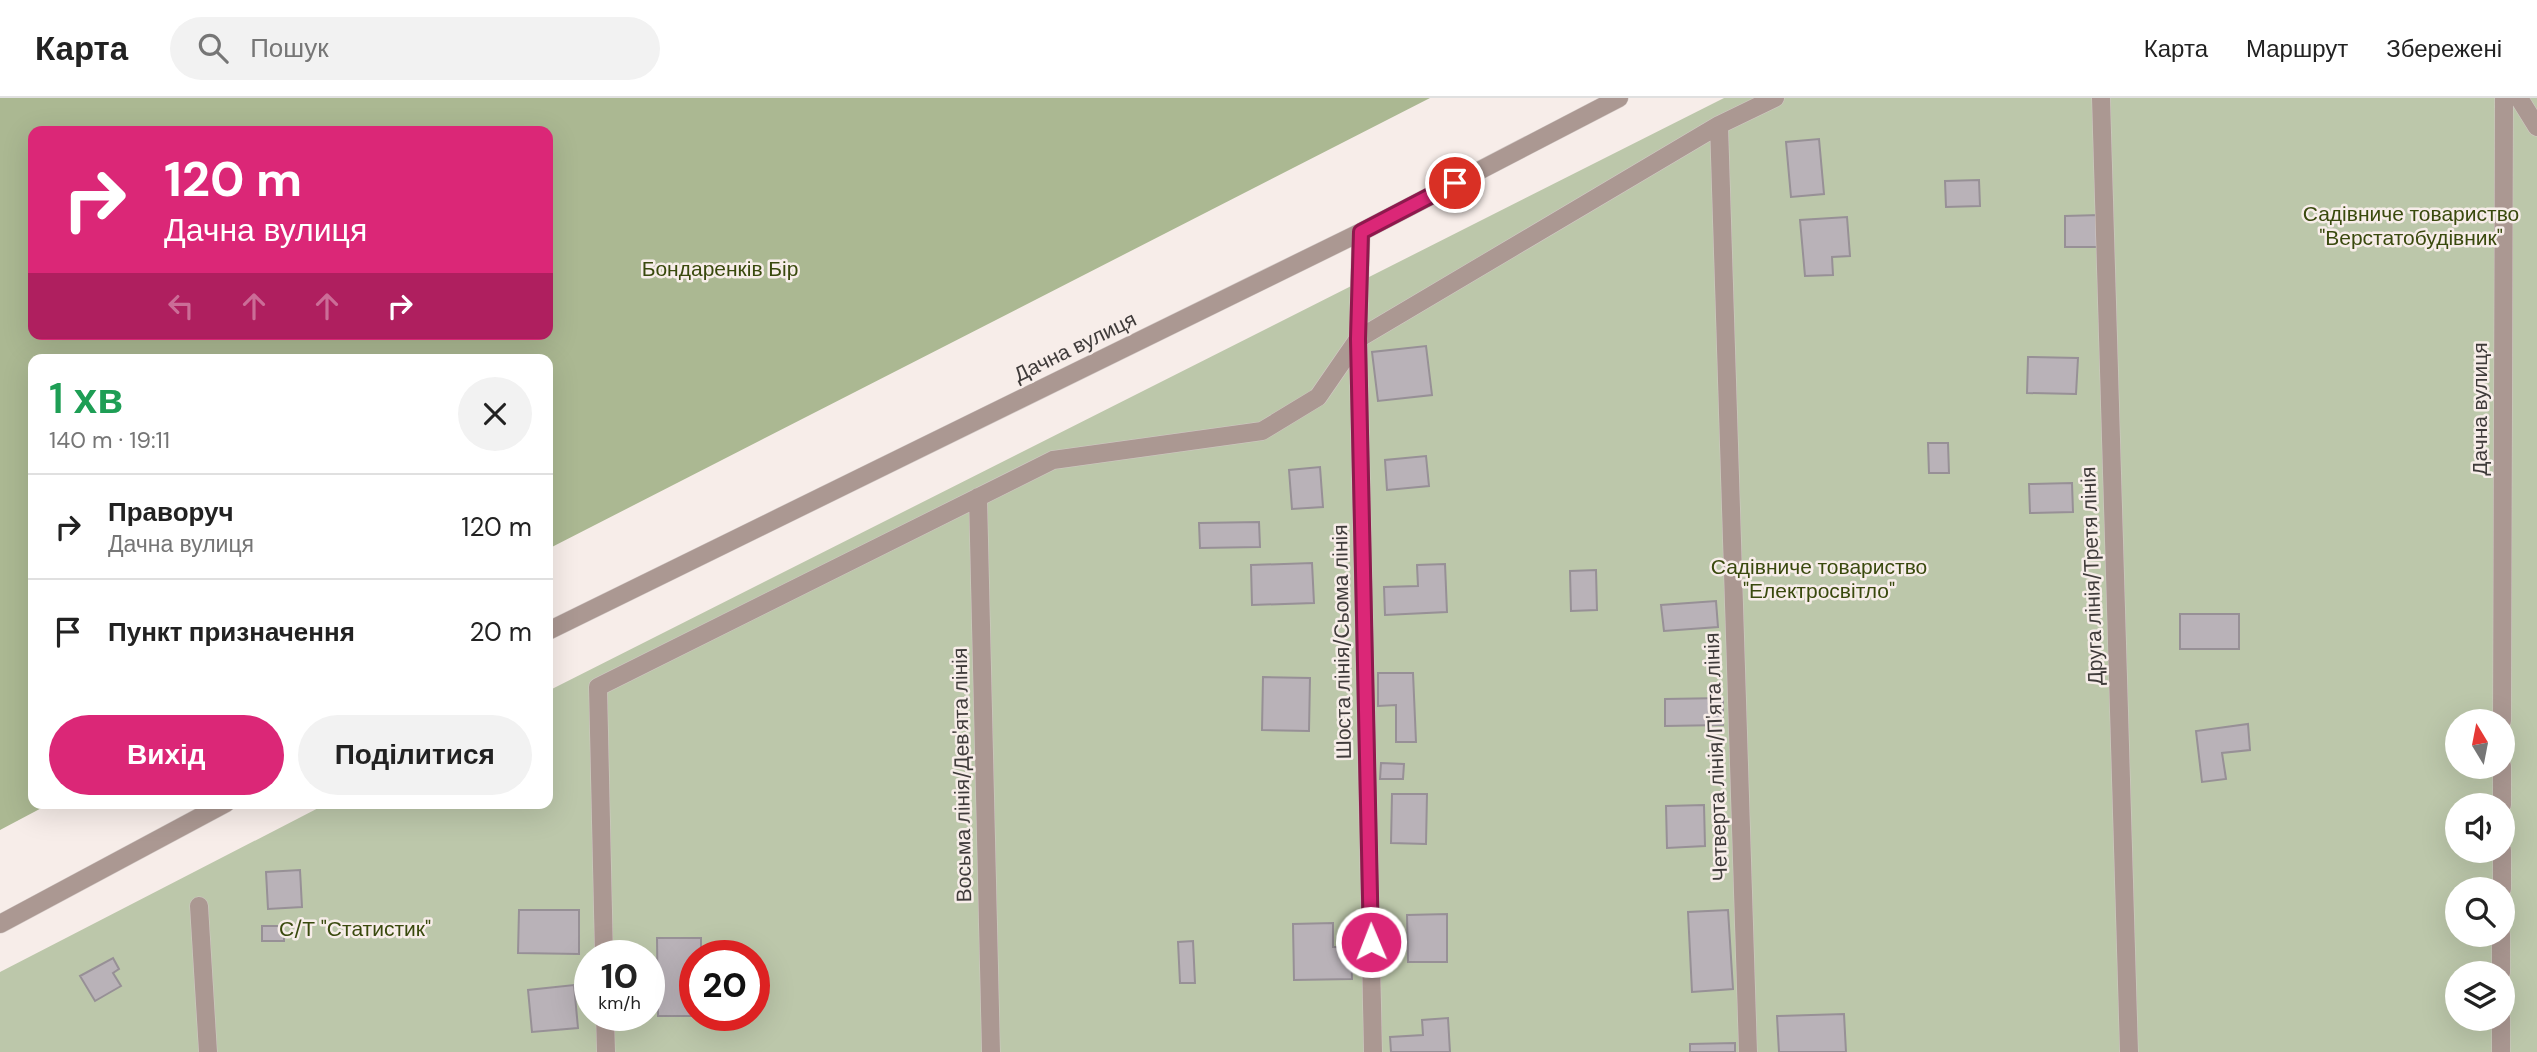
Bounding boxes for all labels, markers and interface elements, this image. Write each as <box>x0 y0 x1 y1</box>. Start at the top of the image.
search box <box>170 17 660 80</box>
text: Карта <box>35 27 128 70</box>
icon: search <box>194 29 232 67</box>
text: Пошук <box>250 31 329 65</box>
text: Карта <box>2144 33 2208 64</box>
text: Маршрут <box>2246 33 2348 64</box>
text: Збережені <box>2386 33 2502 64</box>
text: 120 m <box>164 147 302 211</box>
pin <box>1425 153 1485 213</box>
icon: right <box>49 154 140 245</box>
icon: arrive <box>1436 164 1474 202</box>
park label: Садівниче товариство "Верстатобудівник" <box>2303 200 2519 252</box>
text: Дачна вулиця <box>164 209 367 251</box>
park label: Бондаренків Бір <box>642 255 798 283</box>
icon: left <box>162 287 200 325</box>
icon: ahead <box>235 287 273 325</box>
icon: ahead <box>308 287 346 325</box>
icon: right <box>381 287 419 325</box>
street label: Дачна вулиця <box>1009 305 1141 389</box>
street label: Дачна вулиця <box>2466 342 2494 476</box>
text: 1 хв <box>49 371 123 426</box>
button: close <box>458 377 532 451</box>
text: 140 m · 19:11 <box>49 425 170 455</box>
street label: Друга лінія/Третя лінія <box>2074 466 2110 686</box>
text: Праворуч <box>108 495 234 529</box>
icon: right <box>49 508 87 546</box>
text: 120 m <box>461 510 532 544</box>
street label: Шоста лінія/Сьома лінія <box>1326 524 1358 760</box>
text: Дачна вулиця <box>108 529 254 559</box>
park label: Садівниче товариство "Електросвітло" <box>1711 553 1927 605</box>
icon: arrive <box>49 613 87 651</box>
text: Пункт призначення <box>108 615 355 649</box>
text: 20 m <box>469 615 532 649</box>
street label: Четверта лінія/П'ята лінія <box>1698 632 1734 882</box>
street label: Восьма лінія/Дев'ята лінія <box>946 647 978 903</box>
north arrow <box>2445 709 2515 779</box>
map controls <box>2445 709 2515 1031</box>
button: Вихід <box>49 715 284 795</box>
button: Поділитися <box>298 715 532 795</box>
button: sound <box>2445 793 2515 863</box>
button: search <box>2445 877 2515 947</box>
position arrow <box>1334 905 1408 979</box>
park label: С/Т "Статистик" <box>279 915 431 943</box>
speed limit sign: 20 <box>679 940 770 1031</box>
text: 10 <box>601 953 638 999</box>
button: layers <box>2445 961 2515 1031</box>
text: km/h <box>598 991 641 1015</box>

